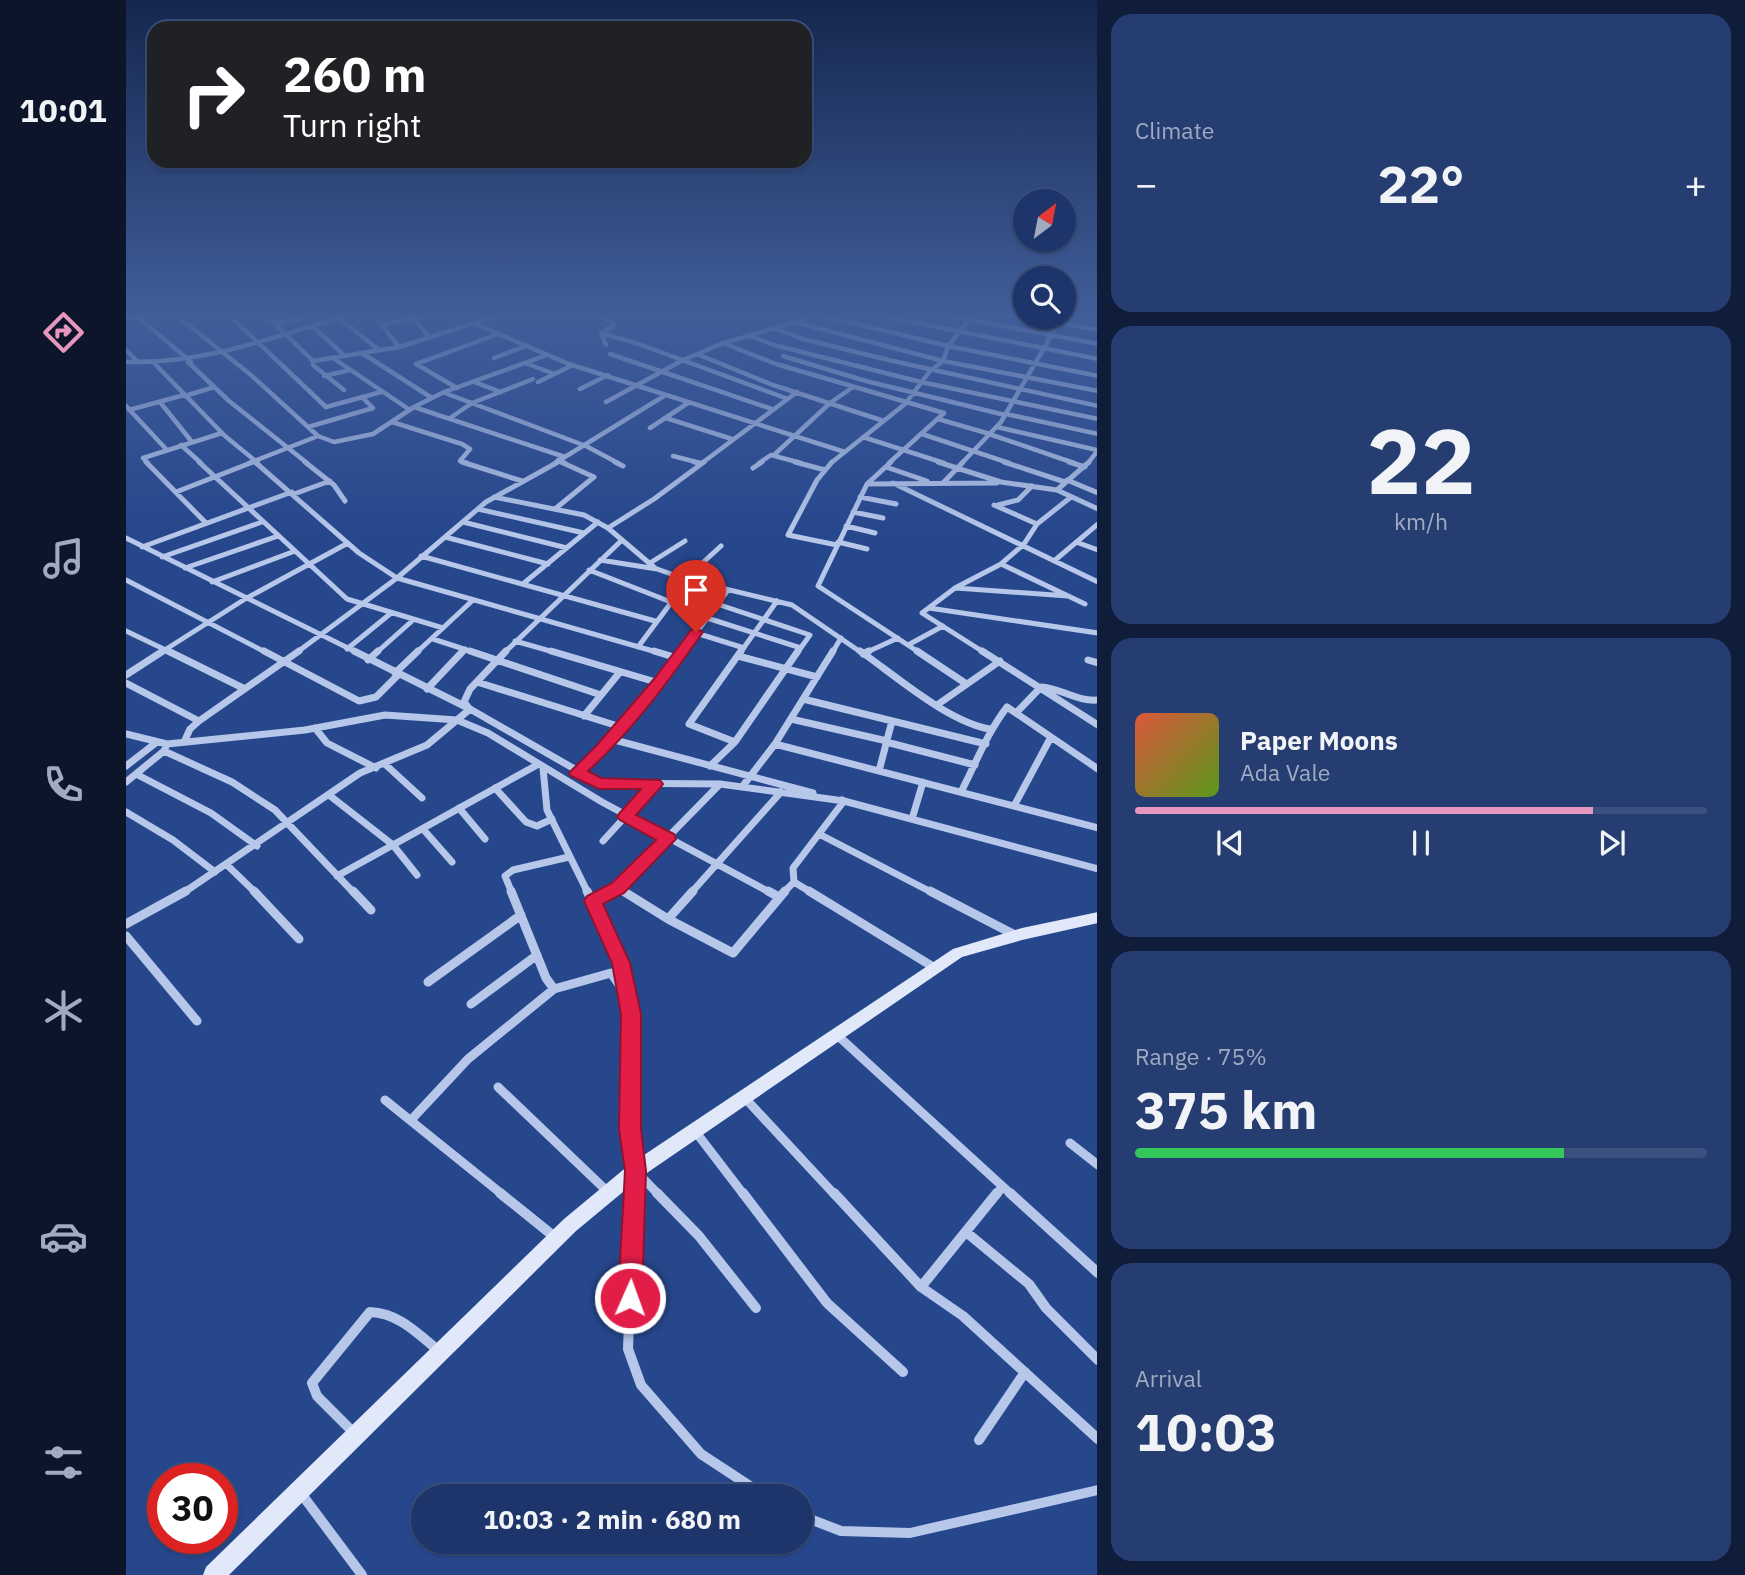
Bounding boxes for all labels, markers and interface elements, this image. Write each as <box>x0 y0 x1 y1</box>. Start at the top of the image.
text: 260 m <box>283 42 427 105</box>
icon: right <box>168 49 259 140</box>
text: 10:01 <box>19 89 107 131</box>
text: Turn right <box>283 104 421 146</box>
text: Climate <box>1135 115 1214 145</box>
text: 22° <box>1378 150 1464 217</box>
text: − <box>1135 159 1158 208</box>
text: + <box>1684 159 1707 208</box>
north arrow <box>1013 189 1076 252</box>
map controls <box>1013 189 1076 329</box>
button: search <box>1013 266 1076 329</box>
icon: directions <box>39 308 88 357</box>
text: 22 <box>1366 401 1476 519</box>
text: km/h <box>1394 506 1448 536</box>
icon: music <box>39 534 88 583</box>
pin <box>666 560 726 632</box>
icon: arrive <box>677 571 715 609</box>
text: Paper Moons <box>1240 723 1398 757</box>
text: Ada Vale <box>1240 757 1330 787</box>
icon: phone <box>39 760 88 809</box>
icon: previous <box>1211 824 1249 862</box>
icon: pause <box>1402 824 1440 862</box>
icon: next <box>1593 824 1631 862</box>
icon: climate <box>39 986 88 1035</box>
text: Range · 75% <box>1135 1041 1267 1071</box>
text: 375 km <box>1135 1076 1317 1143</box>
icon: car <box>39 1212 88 1261</box>
position arrow <box>593 1261 667 1335</box>
text: Arrival <box>1135 1363 1202 1393</box>
text: 10:03 <box>1135 1398 1277 1465</box>
icon: filters <box>39 1438 88 1487</box>
speed limit sign: 30 <box>147 1463 238 1554</box>
text: 10:03 · 2 min · 680 m <box>483 1502 741 1536</box>

